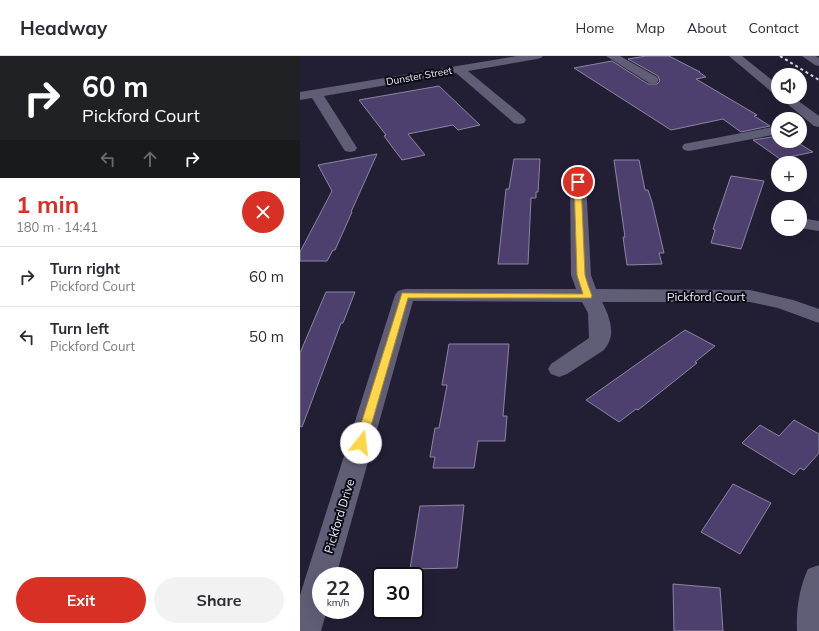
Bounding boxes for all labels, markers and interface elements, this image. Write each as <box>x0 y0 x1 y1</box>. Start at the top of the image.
text: Headway <box>20 16 107 40</box>
text: Home <box>575 19 614 37</box>
text: Map <box>636 19 665 37</box>
text: About <box>687 19 727 37</box>
text: Contact <box>749 19 799 37</box>
street label: Dunster Street <box>385 64 454 88</box>
map controls <box>771 68 807 236</box>
button: sound <box>771 68 807 104</box>
text: 60 m <box>82 69 148 104</box>
icon: right <box>16 72 68 124</box>
text: Pickford Court <box>82 104 200 127</box>
button: layers <box>771 112 807 148</box>
icon: left <box>97 148 119 170</box>
icon: ahead <box>139 148 161 170</box>
icon: right <box>181 148 203 170</box>
button: + <box>771 156 807 192</box>
pin <box>561 165 595 199</box>
icon: arrive <box>567 171 589 193</box>
text: 1 min <box>16 189 79 219</box>
button: close <box>242 191 284 233</box>
button: − <box>771 200 807 236</box>
text: 180 m · 14:41 <box>16 219 98 235</box>
text: Turn right <box>50 259 120 278</box>
icon: right <box>16 266 38 288</box>
text: 60 m <box>249 267 284 286</box>
text: Pickford Court <box>50 278 135 294</box>
street label: Pickford Court <box>667 289 745 304</box>
text: Turn left <box>50 319 109 338</box>
icon: left <box>16 326 38 348</box>
text: 50 m <box>249 327 284 346</box>
text: Pickford Court <box>50 338 135 354</box>
position arrow <box>340 422 382 464</box>
street label: Pickford Drive <box>321 477 357 555</box>
speed limit sign: 30 <box>372 567 424 619</box>
text: 22 <box>326 575 350 600</box>
button: Exit <box>16 577 146 623</box>
button: Share <box>154 577 284 623</box>
text: km/h <box>327 596 349 609</box>

